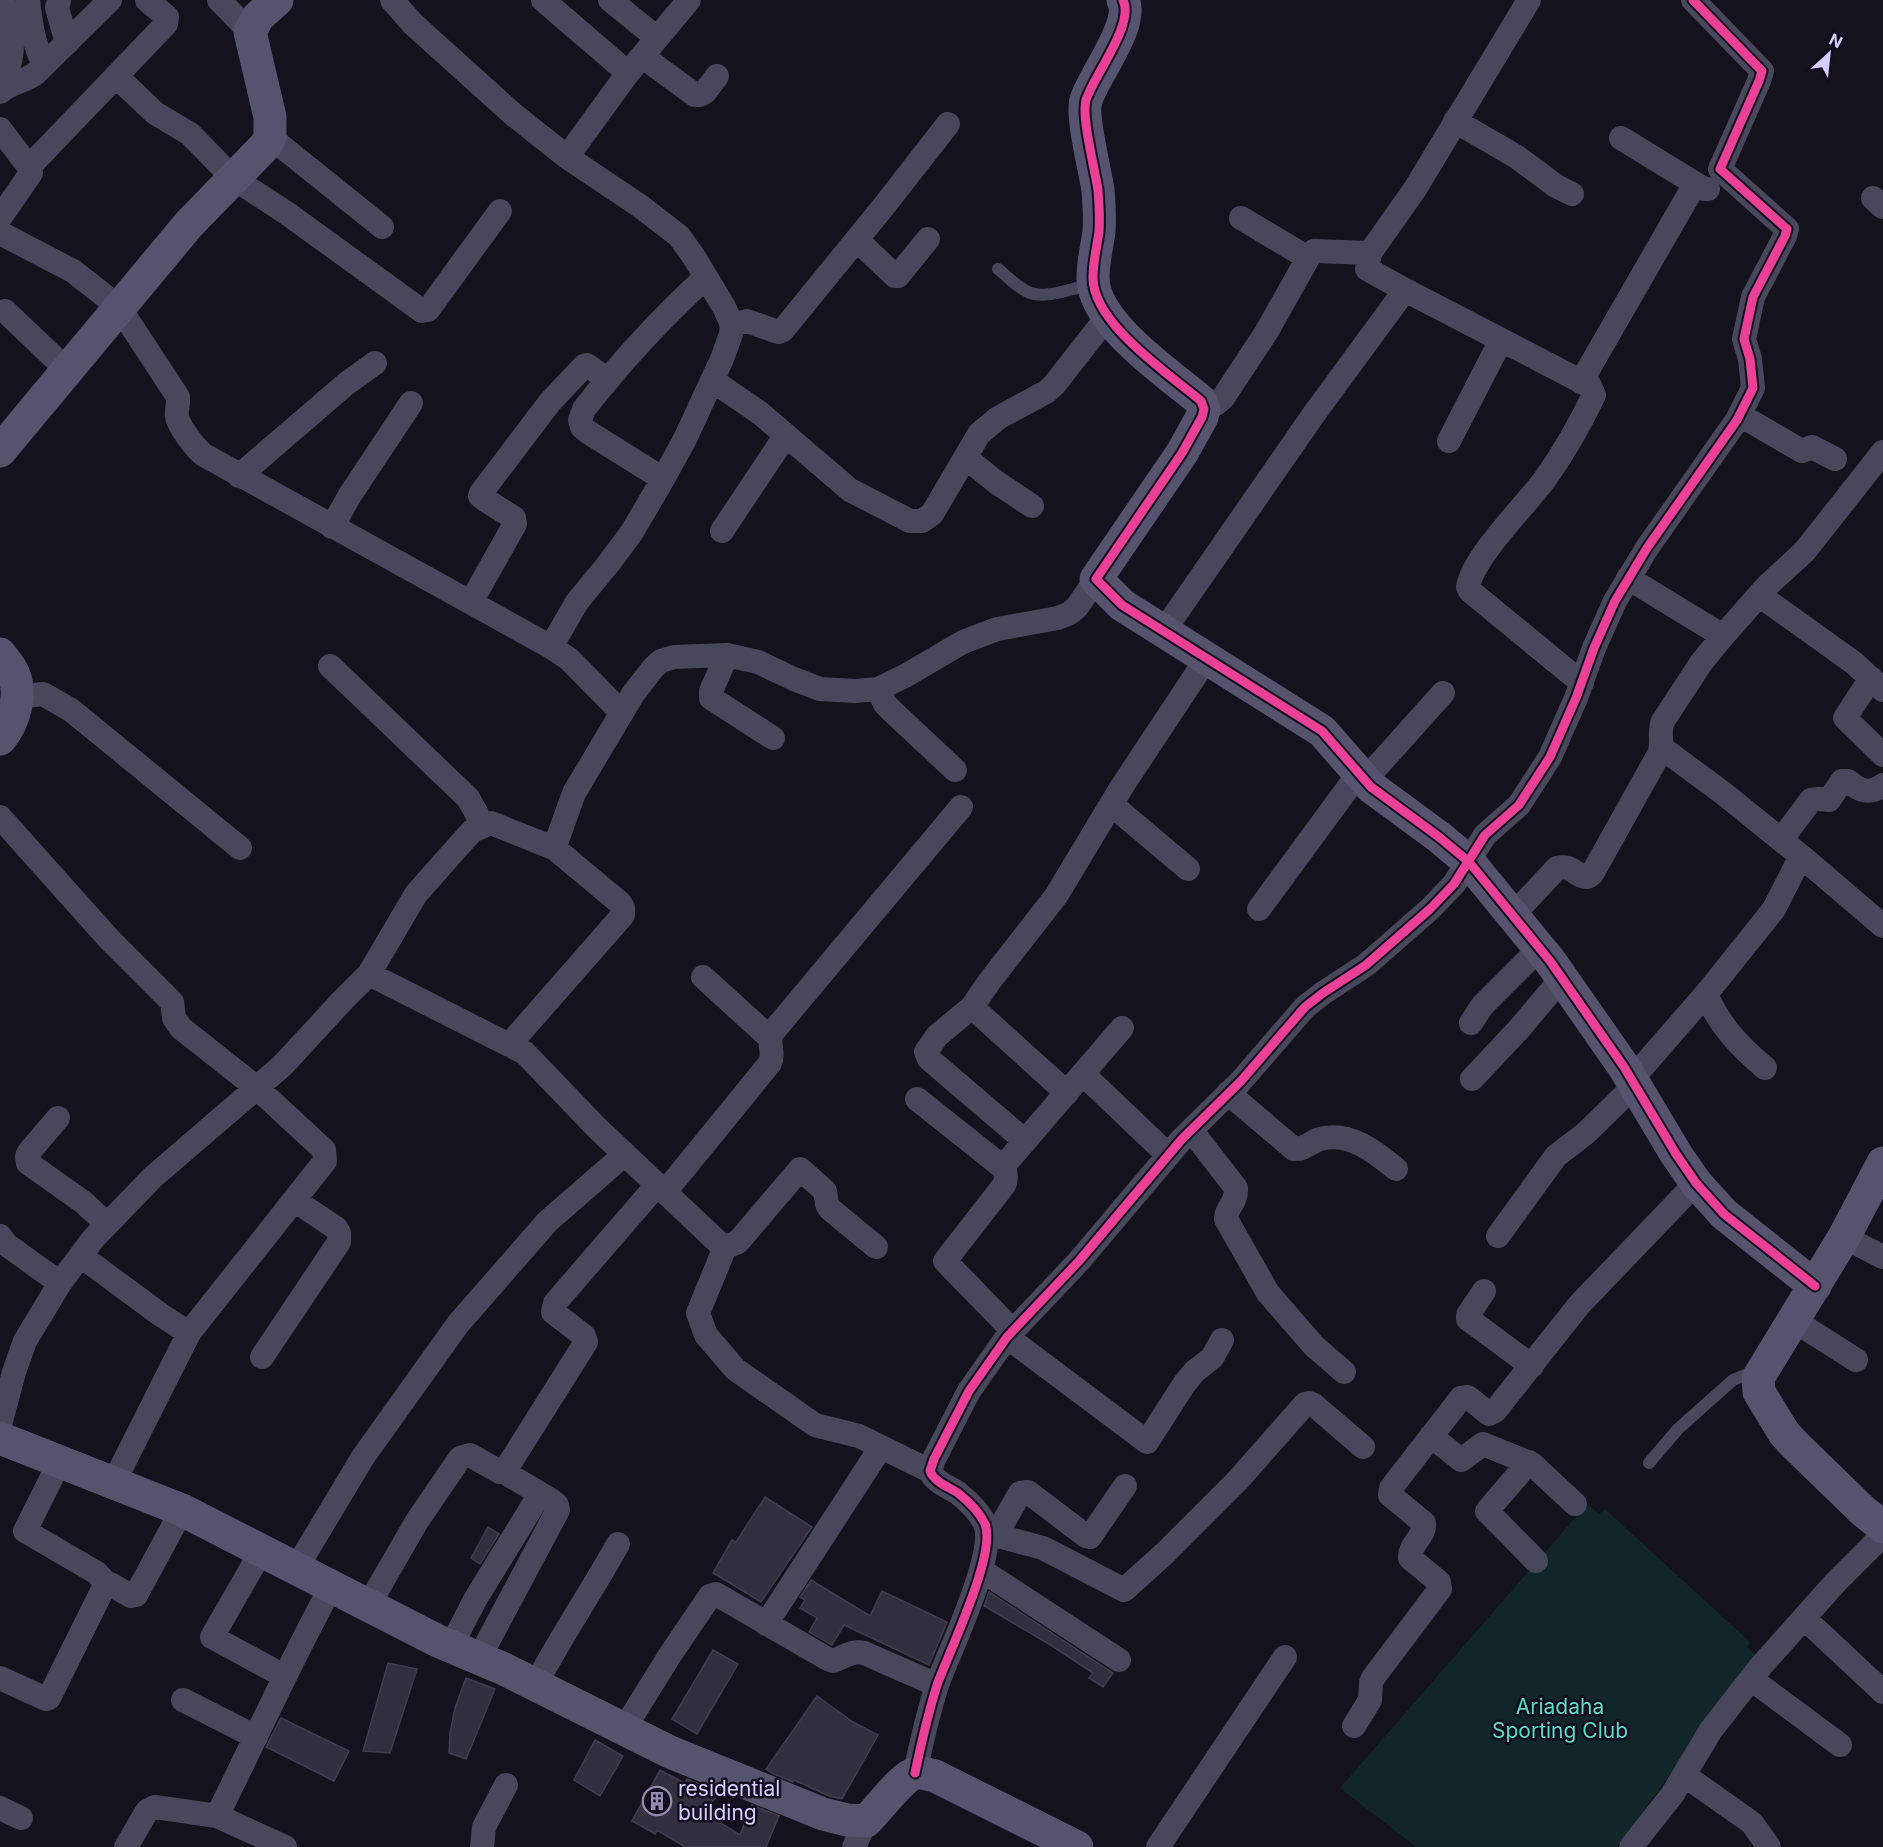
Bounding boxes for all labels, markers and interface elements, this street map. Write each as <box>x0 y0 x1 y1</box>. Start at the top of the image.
north arrow <box>1799 24 1859 84</box>
text: N <box>1826 29 1846 52</box>
park label: Ariadaha Sporting Club <box>1492 1694 1628 1743</box>
place label: residential building <box>678 1776 780 1825</box>
building icon: residential building <box>641 1785 673 1817</box>

